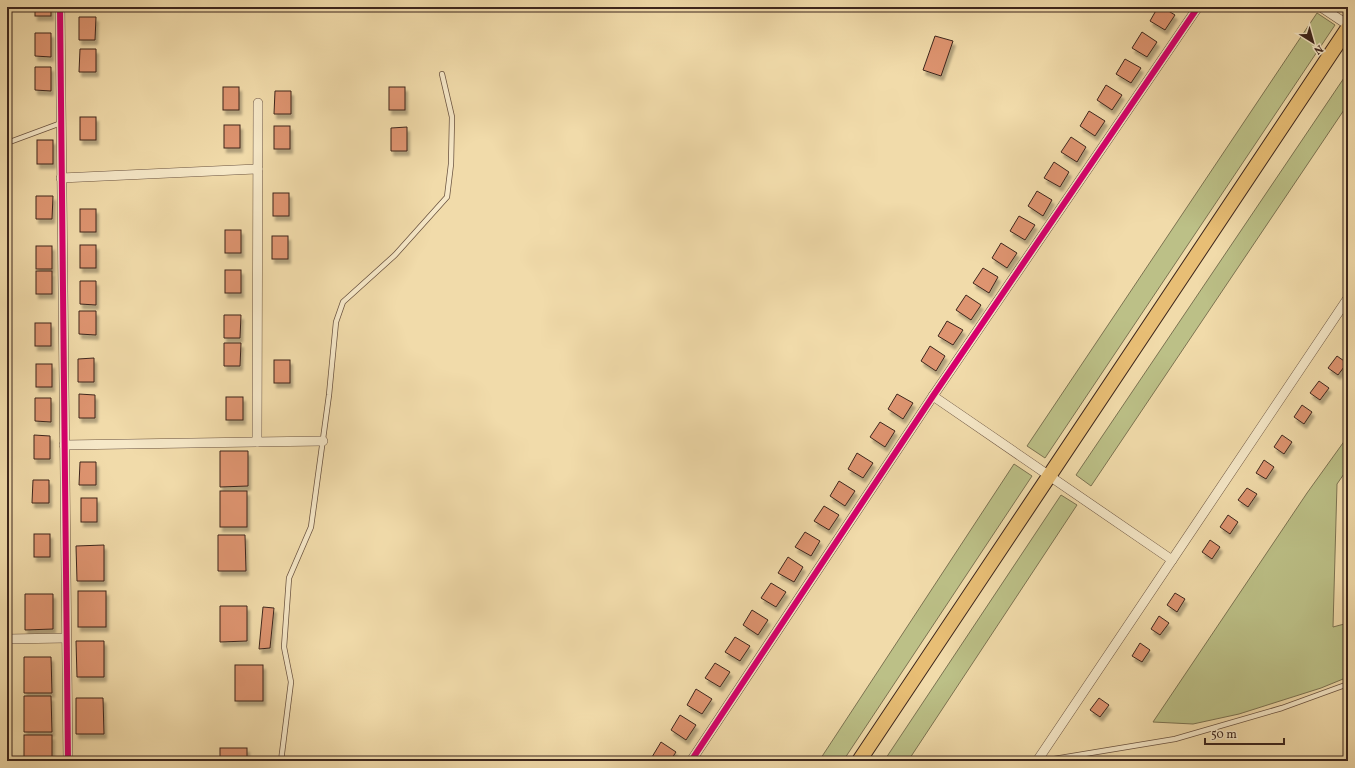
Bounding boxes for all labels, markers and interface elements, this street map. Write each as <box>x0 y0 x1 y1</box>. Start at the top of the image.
north arrow <box>1293 22 1333 62</box>
text: N <box>1310 40 1326 57</box>
scale bar <box>1205 720 1284 746</box>
text: 50 m <box>1211 727 1237 743</box>

